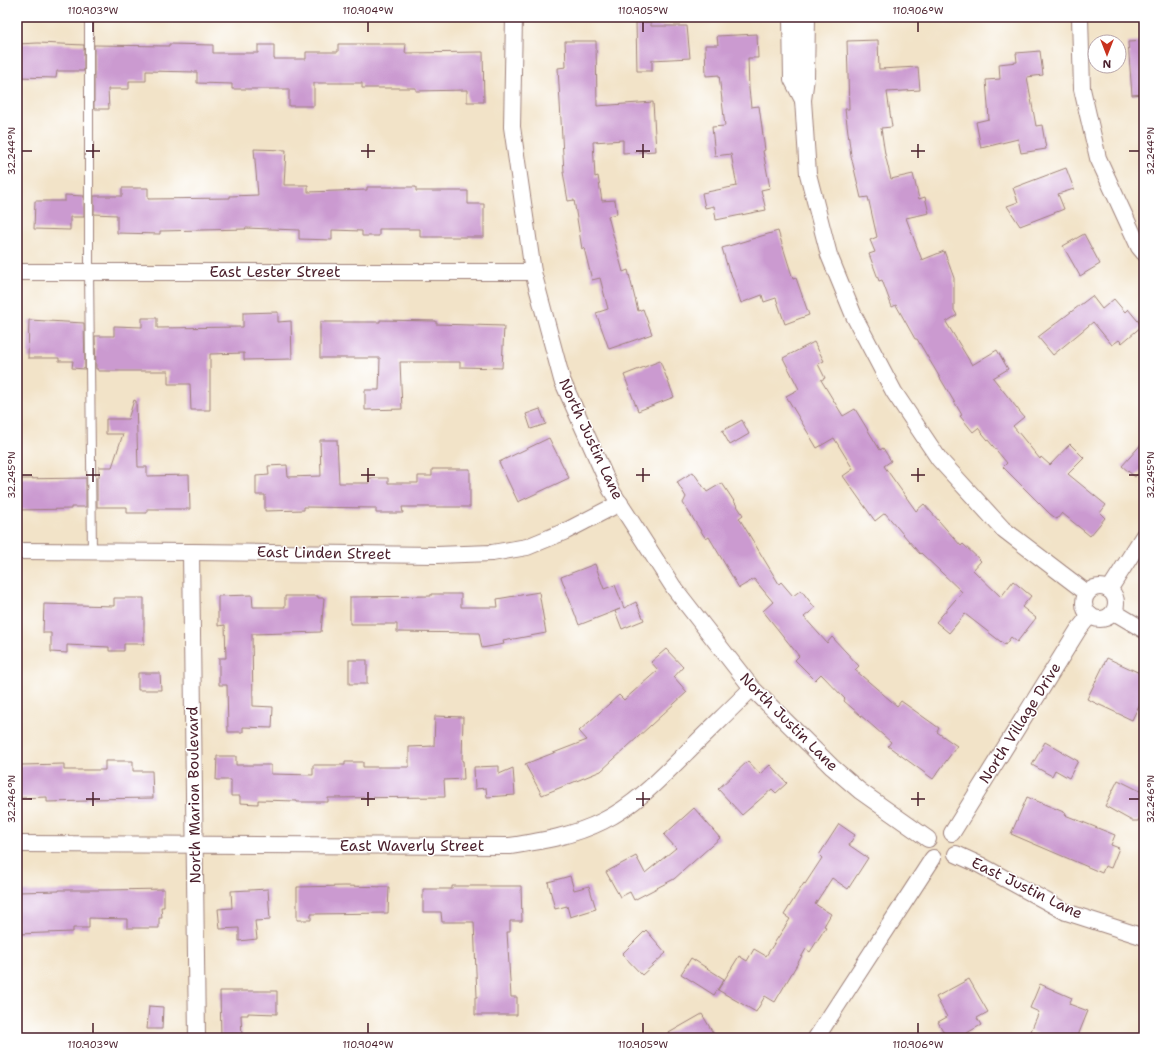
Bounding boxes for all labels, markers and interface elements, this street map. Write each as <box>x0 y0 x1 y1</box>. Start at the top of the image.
text: 110.903°W <box>68 4 119 17</box>
text: 110.904°W <box>342 4 394 17</box>
text: 110.905°W <box>618 4 669 17</box>
text: 110.906°W <box>892 4 944 17</box>
north arrow <box>1087 34 1127 74</box>
text: N <box>1102 56 1111 71</box>
text: 32.244°N <box>5 127 18 175</box>
text: 32.244°N <box>1144 127 1157 175</box>
street label: East Lester Street <box>209 262 341 282</box>
street label: North Justin Lane <box>554 375 628 503</box>
text: 32.245°N <box>5 451 18 499</box>
text: 32.245°N <box>1144 451 1157 499</box>
street label: East Linden Street <box>257 542 391 564</box>
street label: North Village Drive <box>975 659 1065 787</box>
street label: North Justin Lane <box>735 668 843 776</box>
street label: North Marion Boulevard <box>182 706 206 884</box>
text: 32.246°N <box>5 775 18 823</box>
text: 32.246°N <box>1144 775 1157 823</box>
street label: East Waverly Street <box>340 836 484 856</box>
street label: East Justin Lane <box>968 852 1086 924</box>
text: 110.903°W <box>68 1038 119 1051</box>
text: 110.904°W <box>342 1038 394 1051</box>
text: 110.905°W <box>618 1038 669 1051</box>
text: 110.906°W <box>892 1038 944 1051</box>

